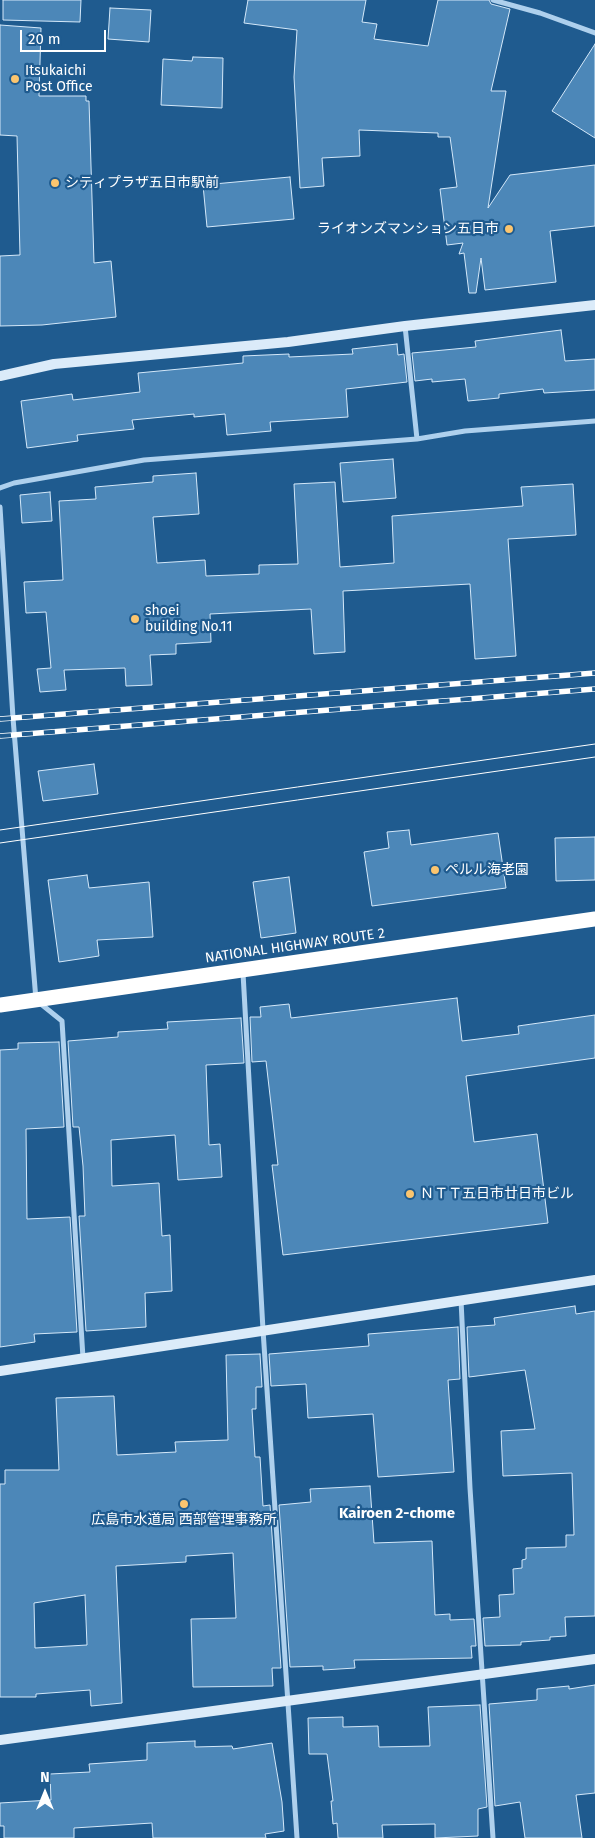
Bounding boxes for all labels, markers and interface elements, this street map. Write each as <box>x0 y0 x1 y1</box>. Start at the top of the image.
scale bar <box>22 20 109 52</box>
text: 20 m <box>28 30 61 48</box>
place label: Itsukaichi Post Office <box>25 63 93 95</box>
marker: Itsukaichi Post Office <box>9 73 21 85</box>
place label: シティプラザ五日市駅前 <box>65 175 219 191</box>
marker: シティプラザ五日市駅前 <box>49 177 61 189</box>
place label: ライオンズマンション五日市 <box>317 221 499 237</box>
marker: ライオンズマンション五日市 <box>503 223 515 235</box>
place label: shoei building No.11 <box>145 603 232 636</box>
marker: shoei building No.11 <box>129 613 141 625</box>
place label: ペルル海老園 <box>445 862 529 878</box>
marker: ペルル海老園 <box>429 864 441 876</box>
street label: NATIONAL HIGHWAY ROUTE 2 <box>204 925 386 967</box>
place label: ＮＴＴ五日市廿日市ビル <box>420 1186 574 1202</box>
marker: ＮＴＴ五日市廿日市ビル <box>404 1188 416 1200</box>
marker: 広島市水道局 西部管理事務所 <box>178 1498 190 1510</box>
district label: Kairoen 2-chome <box>339 1505 455 1523</box>
place label: 広島市水道局 西部管理事務所 <box>91 1512 277 1528</box>
north arrow <box>20 1768 70 1818</box>
text: N <box>40 1769 50 1786</box>

